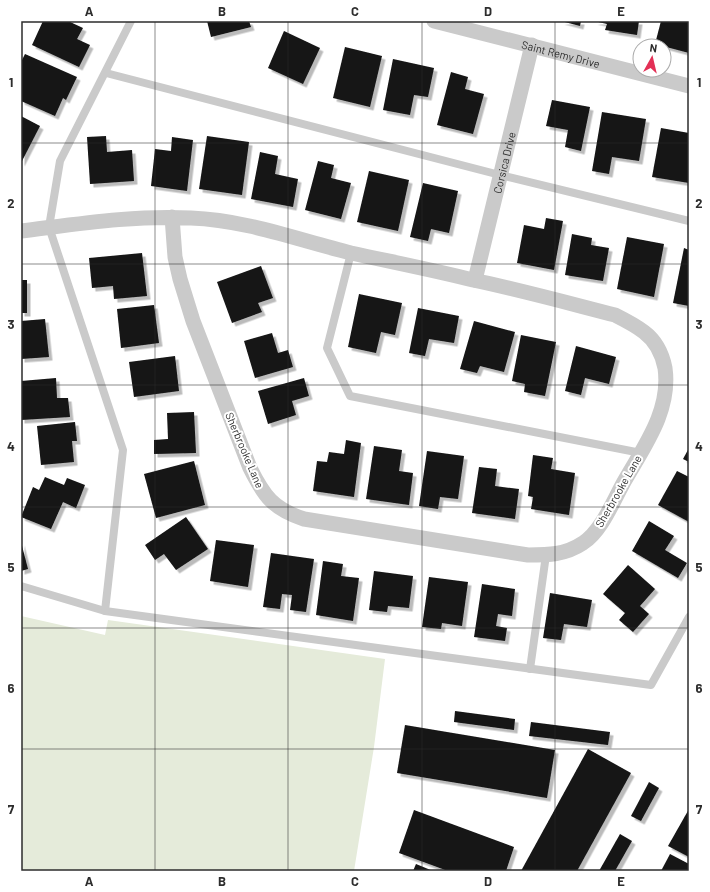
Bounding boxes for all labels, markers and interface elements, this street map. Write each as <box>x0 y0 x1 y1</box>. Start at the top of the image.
text: A <box>85 3 94 19</box>
text: B <box>218 3 226 19</box>
text: C <box>351 3 359 19</box>
text: D <box>484 3 492 19</box>
text: E <box>617 3 625 19</box>
street label: Saint Remy Drive <box>520 37 602 70</box>
north arrow <box>632 38 672 78</box>
text: N <box>649 41 658 55</box>
text: 1 <box>9 74 13 90</box>
text: 1 <box>697 74 701 90</box>
street label: Corsica Drive <box>490 130 517 195</box>
text: 2 <box>7 195 15 211</box>
text: 2 <box>695 195 703 211</box>
text: 3 <box>7 316 15 332</box>
text: 3 <box>695 316 703 332</box>
street label: Sherbrooke Lane <box>223 410 267 490</box>
text: 4 <box>7 438 15 454</box>
text: 4 <box>695 438 703 454</box>
street label: Sherbrooke Lane <box>592 453 644 529</box>
text: 5 <box>7 559 15 575</box>
text: 5 <box>695 559 703 575</box>
text: 6 <box>8 680 15 696</box>
text: 6 <box>696 680 703 696</box>
text: 7 <box>8 801 15 817</box>
text: 7 <box>696 801 703 817</box>
text: A <box>85 873 94 889</box>
text: B <box>218 873 226 889</box>
text: C <box>351 873 359 889</box>
text: D <box>484 873 492 889</box>
text: E <box>617 873 625 889</box>

